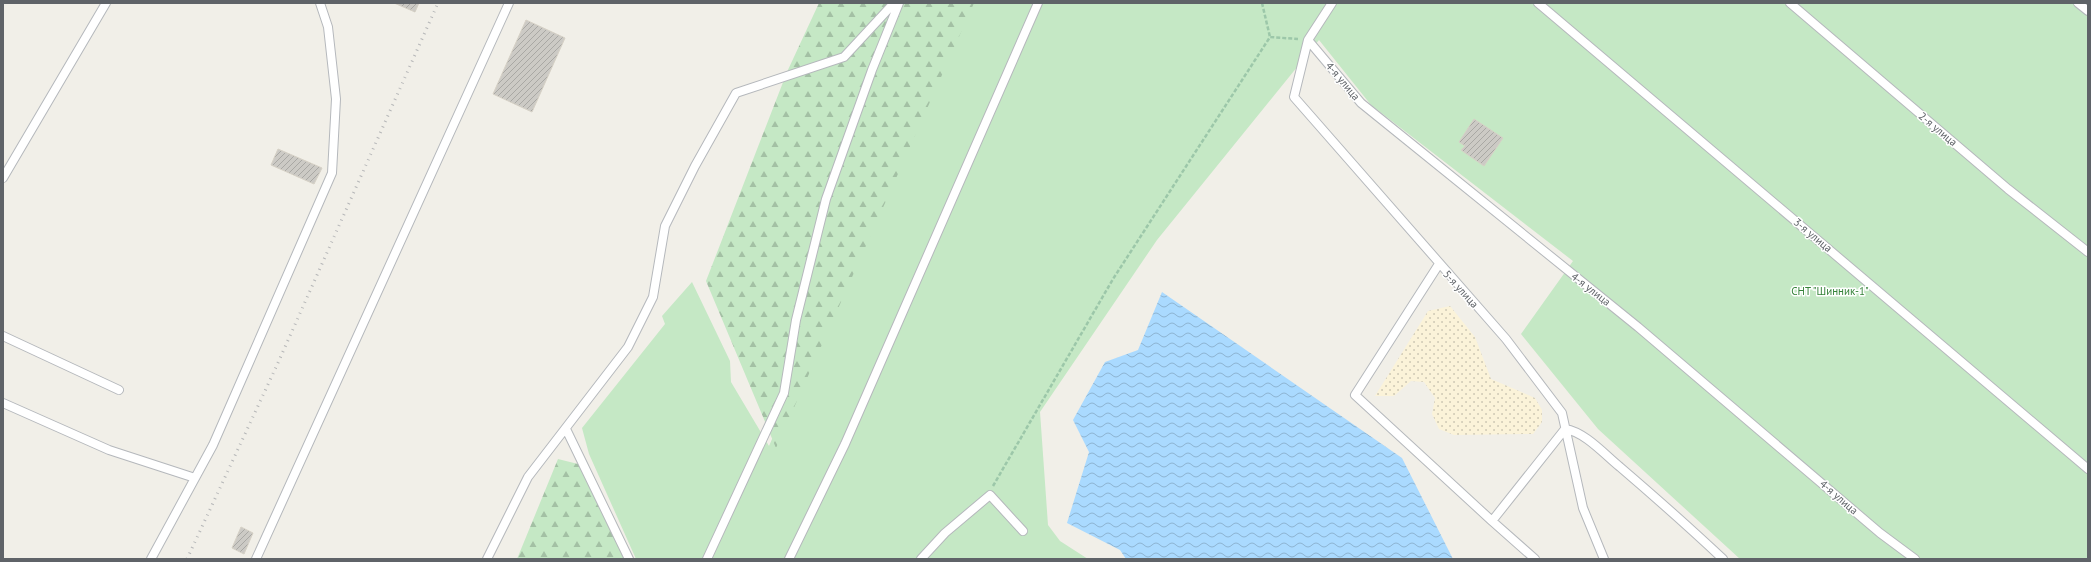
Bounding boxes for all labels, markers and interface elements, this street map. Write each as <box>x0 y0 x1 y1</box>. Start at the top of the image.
street label: 4-я улица <box>1323 59 1363 103</box>
street label: 2-я улица <box>1916 109 1960 149</box>
street label: 3-я улица <box>1791 215 1835 255</box>
street label: 5-я улица <box>1440 267 1482 311</box>
street label: 4-я улица <box>1569 269 1613 309</box>
park label: СНТ "Шинник-1" <box>1791 284 1869 298</box>
street label: 4-я улица <box>1817 477 1861 517</box>

